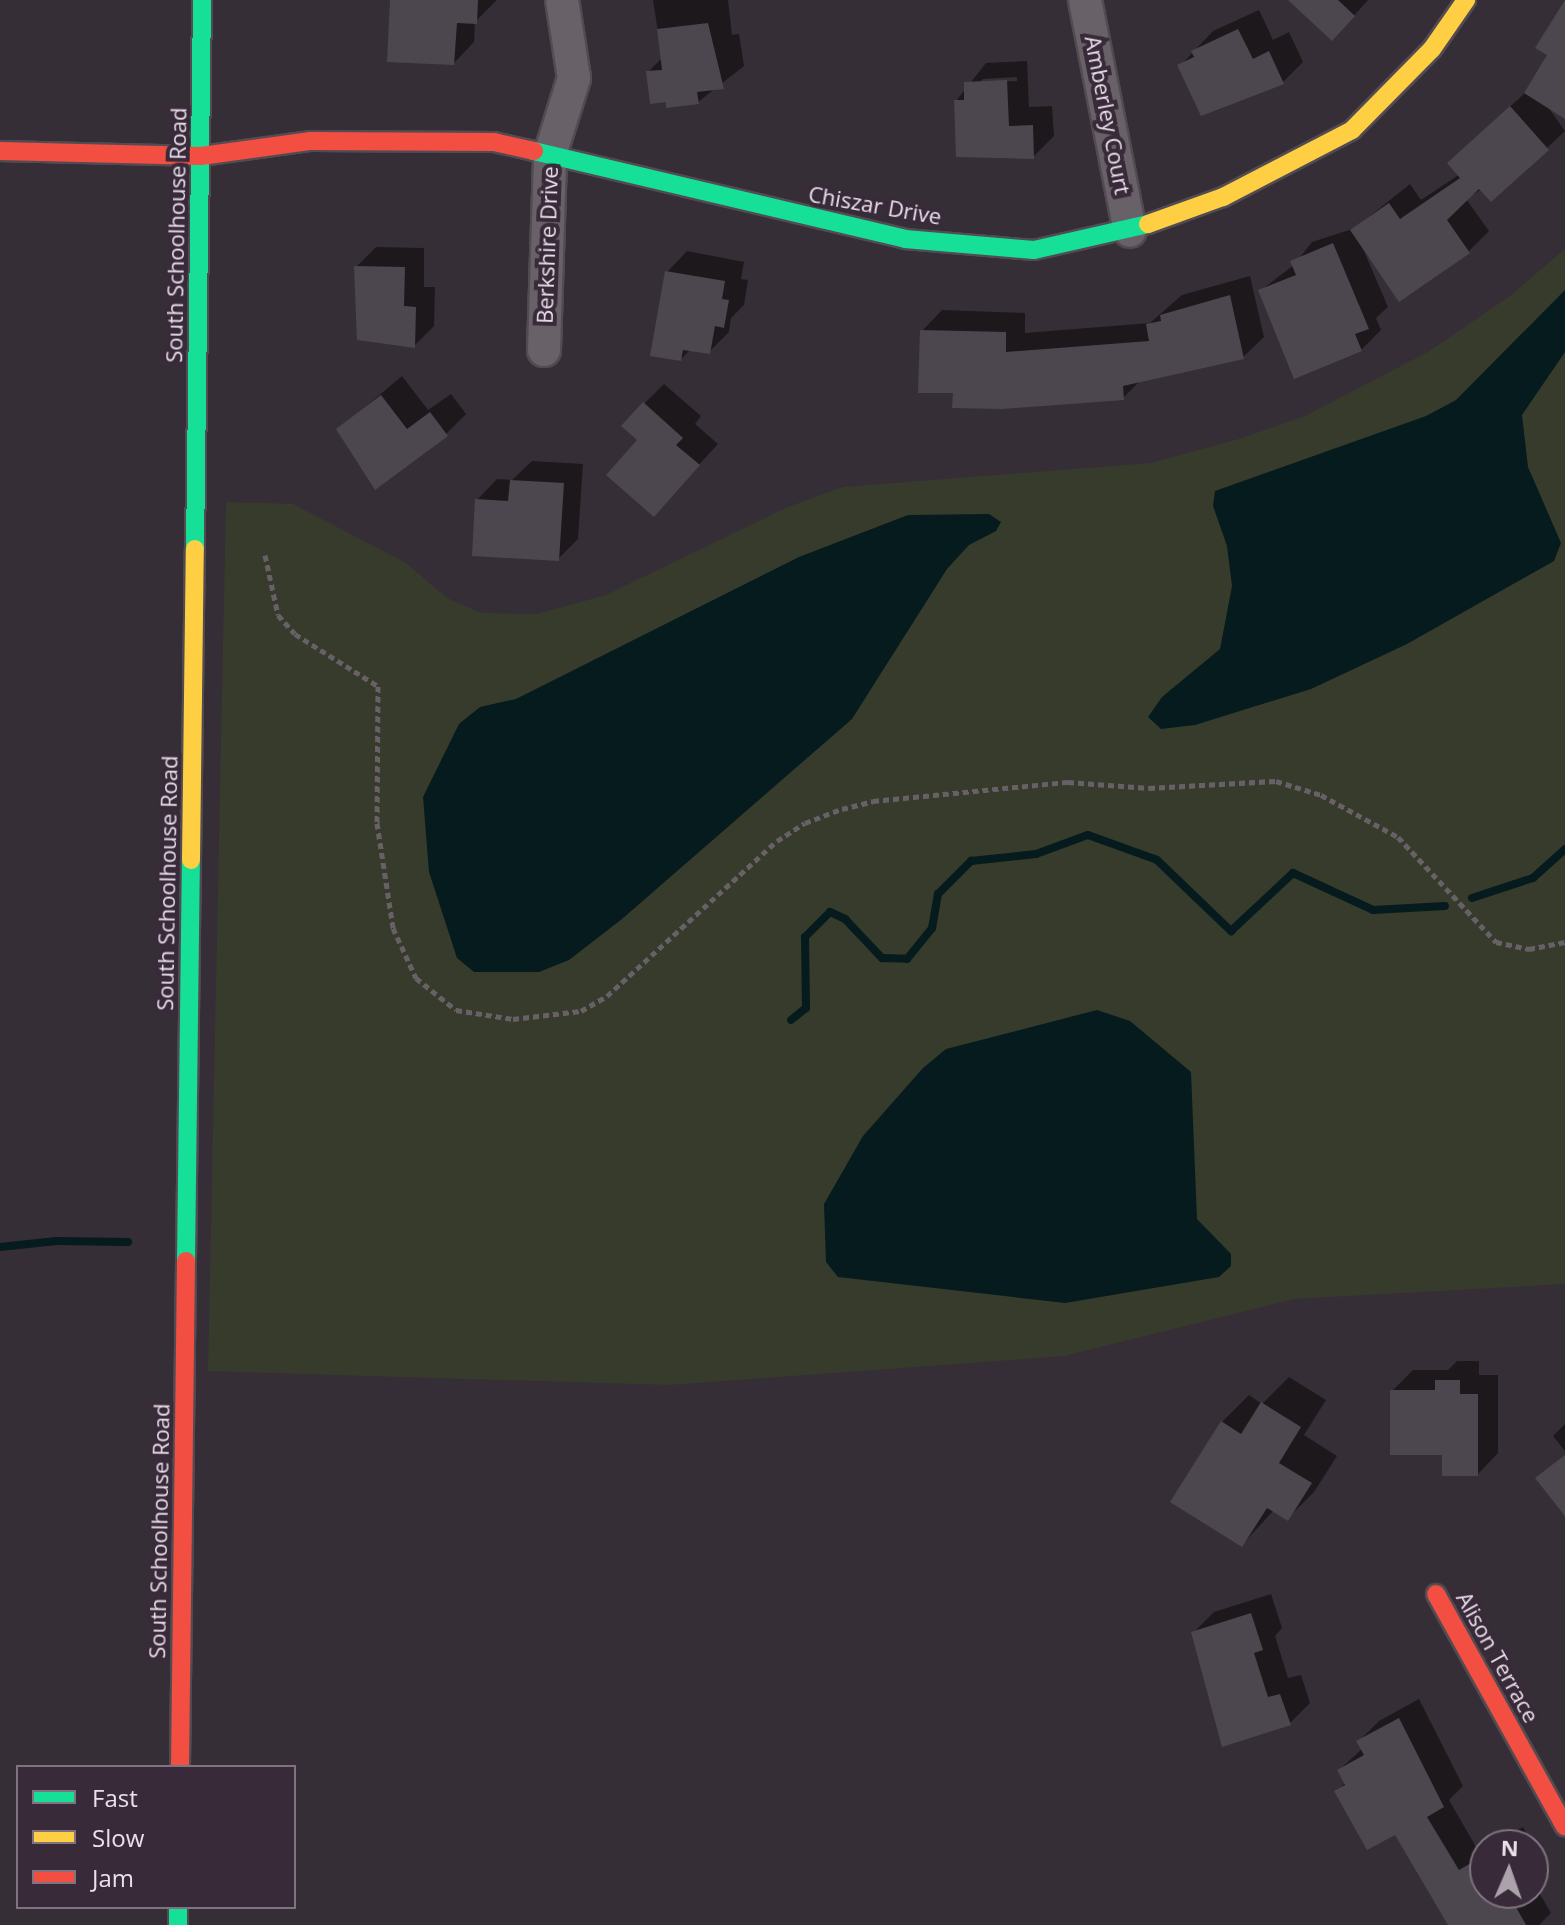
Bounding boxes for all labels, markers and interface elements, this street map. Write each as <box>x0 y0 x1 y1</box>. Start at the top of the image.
street label: Amberley Court <box>1080 33 1136 197</box>
street label: South Schoolhouse Road <box>161 107 191 363</box>
street label: Berkshire Drive <box>531 166 563 324</box>
street label: Chiszar Drive <box>806 180 944 230</box>
street label: South Schoolhouse Road <box>152 755 182 1011</box>
street label: South Schoolhouse Road <box>144 1403 174 1659</box>
street label: Alison Terrace <box>1451 1587 1545 1727</box>
legend <box>16 1765 296 1909</box>
text: Fast <box>92 1781 138 1814</box>
text: Slow <box>92 1821 144 1854</box>
north arrow <box>1469 1829 1549 1909</box>
text: N <box>1500 1832 1519 1862</box>
text: Jam <box>92 1861 134 1894</box>

